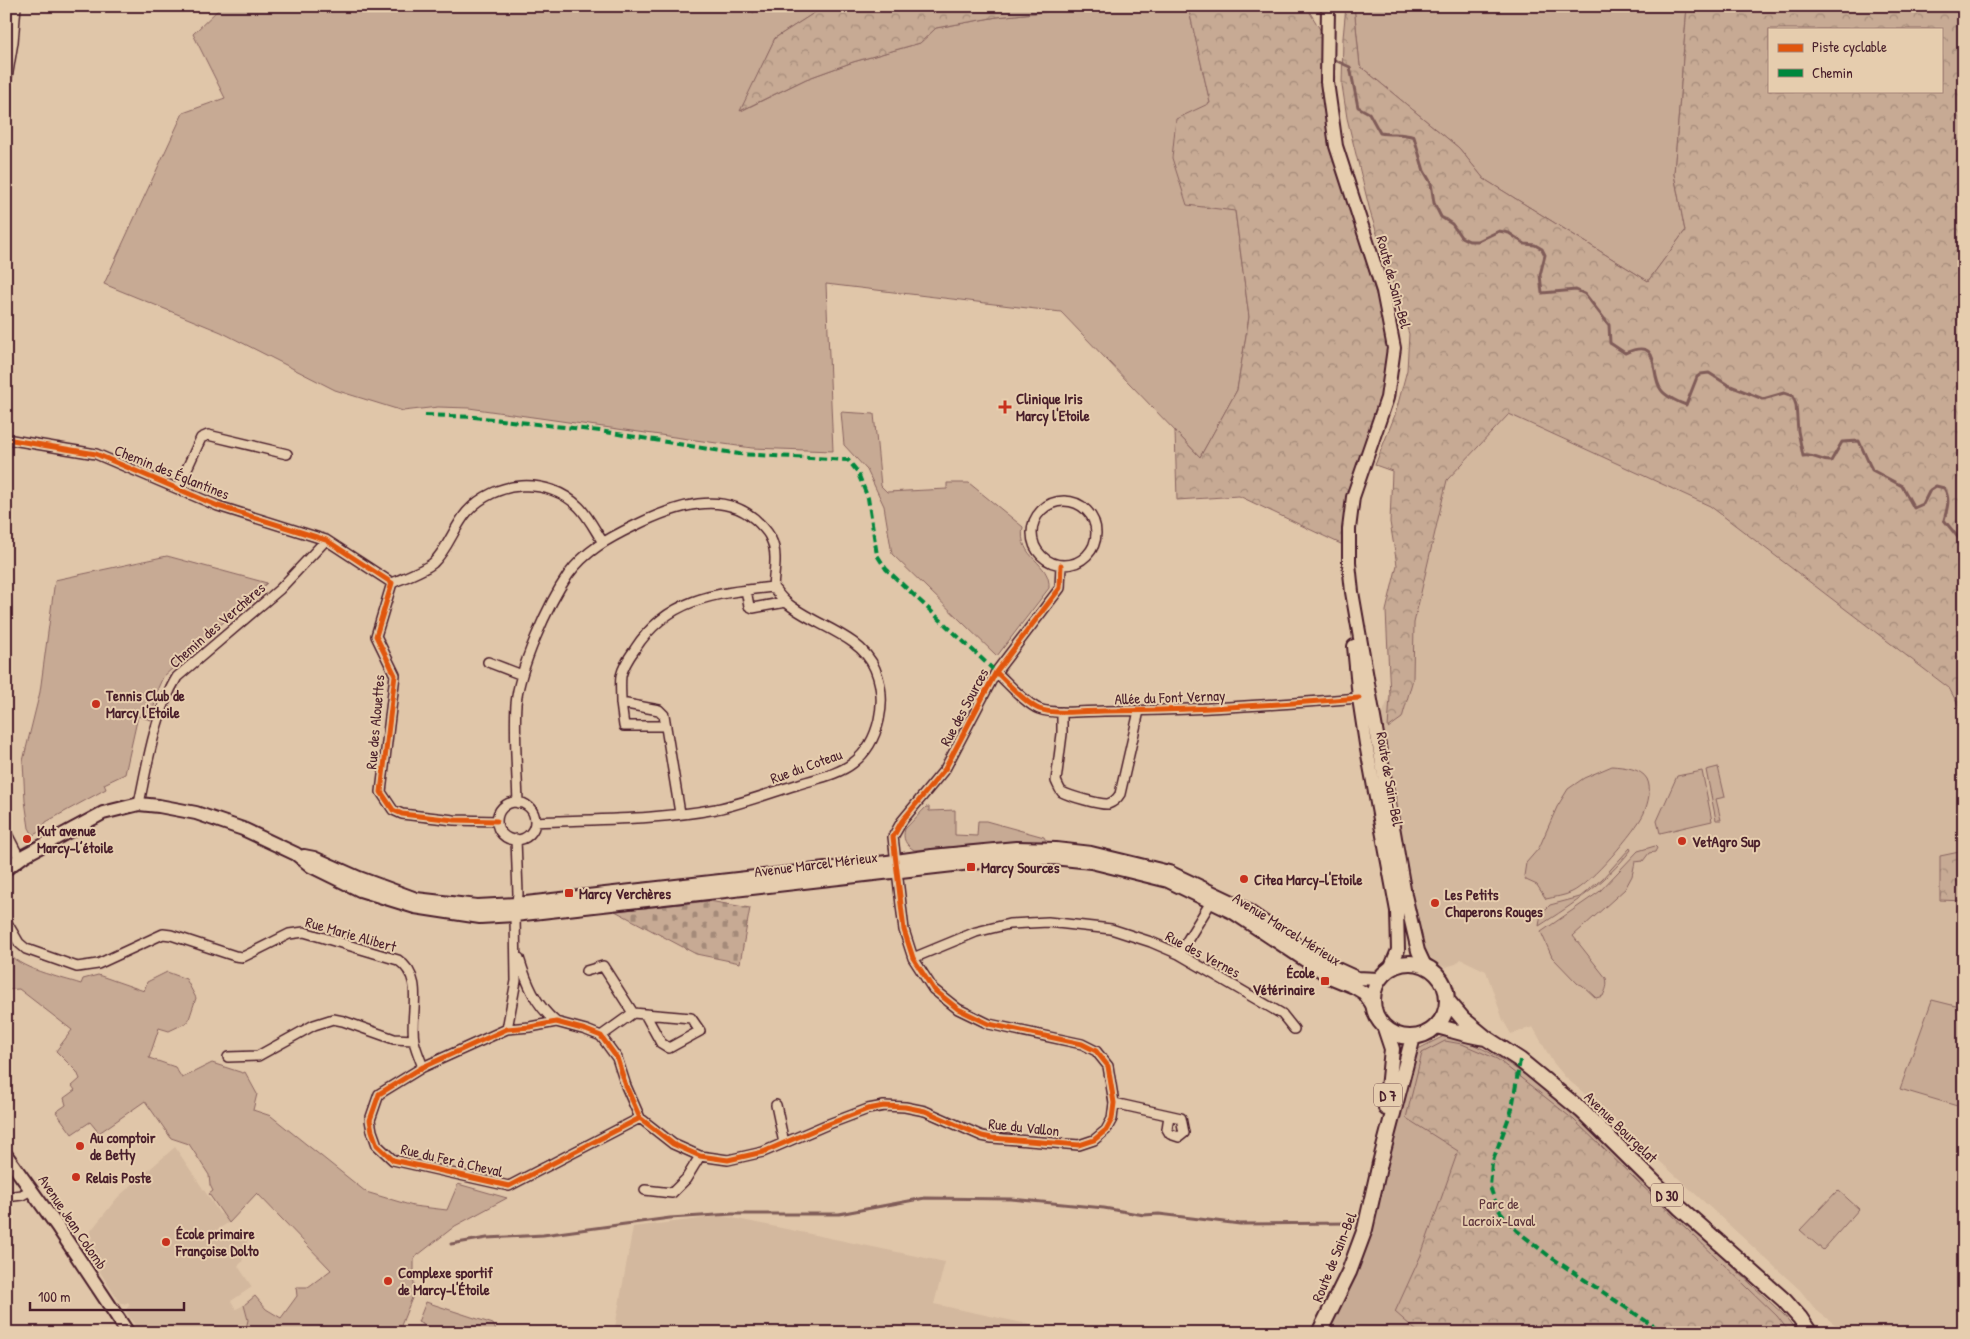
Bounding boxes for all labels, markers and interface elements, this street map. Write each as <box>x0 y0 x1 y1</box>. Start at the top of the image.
legend <box>1768 28 1942 92</box>
text: Piste cyclable <box>1812 36 1887 57</box>
text: Chemin <box>1812 62 1853 83</box>
street label: Route de Sain-Bel <box>1372 233 1416 331</box>
place label: Clinique Iris Marcy l'Etoile <box>1016 388 1090 427</box>
marker: Clinique Iris Marcy l'Etoile <box>998 400 1012 414</box>
street label: Chemin des Églantines <box>111 439 233 505</box>
street label: Chemin des Verchères <box>164 577 270 673</box>
street label: Rue des Sources <box>935 664 993 750</box>
street label: Rue des Alouettes <box>360 674 390 770</box>
place label: Tennis Club de Marcy l'Etoile <box>105 685 185 724</box>
street label: Allée du Font Vernay <box>1114 685 1226 709</box>
marker: Tennis Club de Marcy l'Etoile <box>90 698 102 710</box>
street label: Route de Sain-Bel <box>1371 730 1409 828</box>
street label: Rue du Coteau <box>767 743 845 789</box>
place label: Kut avenue Marcy-l’étoile <box>37 820 114 859</box>
place label: VetAgro Sup <box>1692 831 1761 853</box>
marker: Kut avenue Marcy-l’étoile <box>21 833 33 845</box>
marker: VetAgro Sup <box>1676 835 1688 847</box>
street label: Avenue Marcel Mérieux <box>753 846 879 882</box>
place label: Marcy Sources <box>981 857 1060 879</box>
marker: Marcy Sources <box>965 861 977 873</box>
place label: Citea Marcy-l'Etoile <box>1254 869 1362 891</box>
marker: Citea Marcy-l'Etoile <box>1238 873 1250 885</box>
place label: Marcy Verchères <box>579 883 671 905</box>
place label: Les Petits Chaperons Rouges <box>1445 884 1543 923</box>
marker: Marcy Verchères <box>563 887 575 899</box>
street label: Avenue Marcel Mérieux <box>1229 887 1345 971</box>
marker: Les Petits Chaperons Rouges <box>1429 897 1441 909</box>
street label: Rue Marie Alibert <box>303 911 400 957</box>
street label: Rue des Vernes <box>1162 925 1244 983</box>
place label: École Vétérinaire <box>1253 962 1315 1000</box>
marker: École Vétérinaire <box>1319 975 1331 987</box>
road number: D 7 <box>1374 1084 1402 1106</box>
street label: Avenue Bourgelat <box>1580 1087 1663 1168</box>
street label: Rue du Vallon <box>988 1113 1061 1141</box>
place label: Au comptoir de Betty <box>90 1127 156 1166</box>
street label: Rue du Fer à Cheval <box>399 1138 505 1182</box>
marker: Au comptoir de Betty <box>74 1140 86 1152</box>
place label: Relais Poste <box>86 1167 151 1188</box>
street label: Avenue Jean Colomb <box>34 1171 112 1273</box>
marker: Relais Poste <box>70 1171 82 1183</box>
road number: D 30 <box>1651 1184 1683 1206</box>
park label: Parc de Lacroix-Laval <box>1463 1193 1535 1231</box>
street label: Route de Sain-Bel <box>1306 1209 1362 1305</box>
place label: École primaire Françoise Dolto <box>175 1223 259 1261</box>
marker: École primaire Françoise Dolto <box>160 1236 172 1248</box>
place label: Complexe sportif de Marcy-l'Étoile <box>398 1262 494 1301</box>
marker: Complexe sportif de Marcy-l'Étoile <box>382 1275 394 1287</box>
scale bar <box>30 1279 184 1311</box>
text: 100 m <box>38 1286 71 1307</box>

